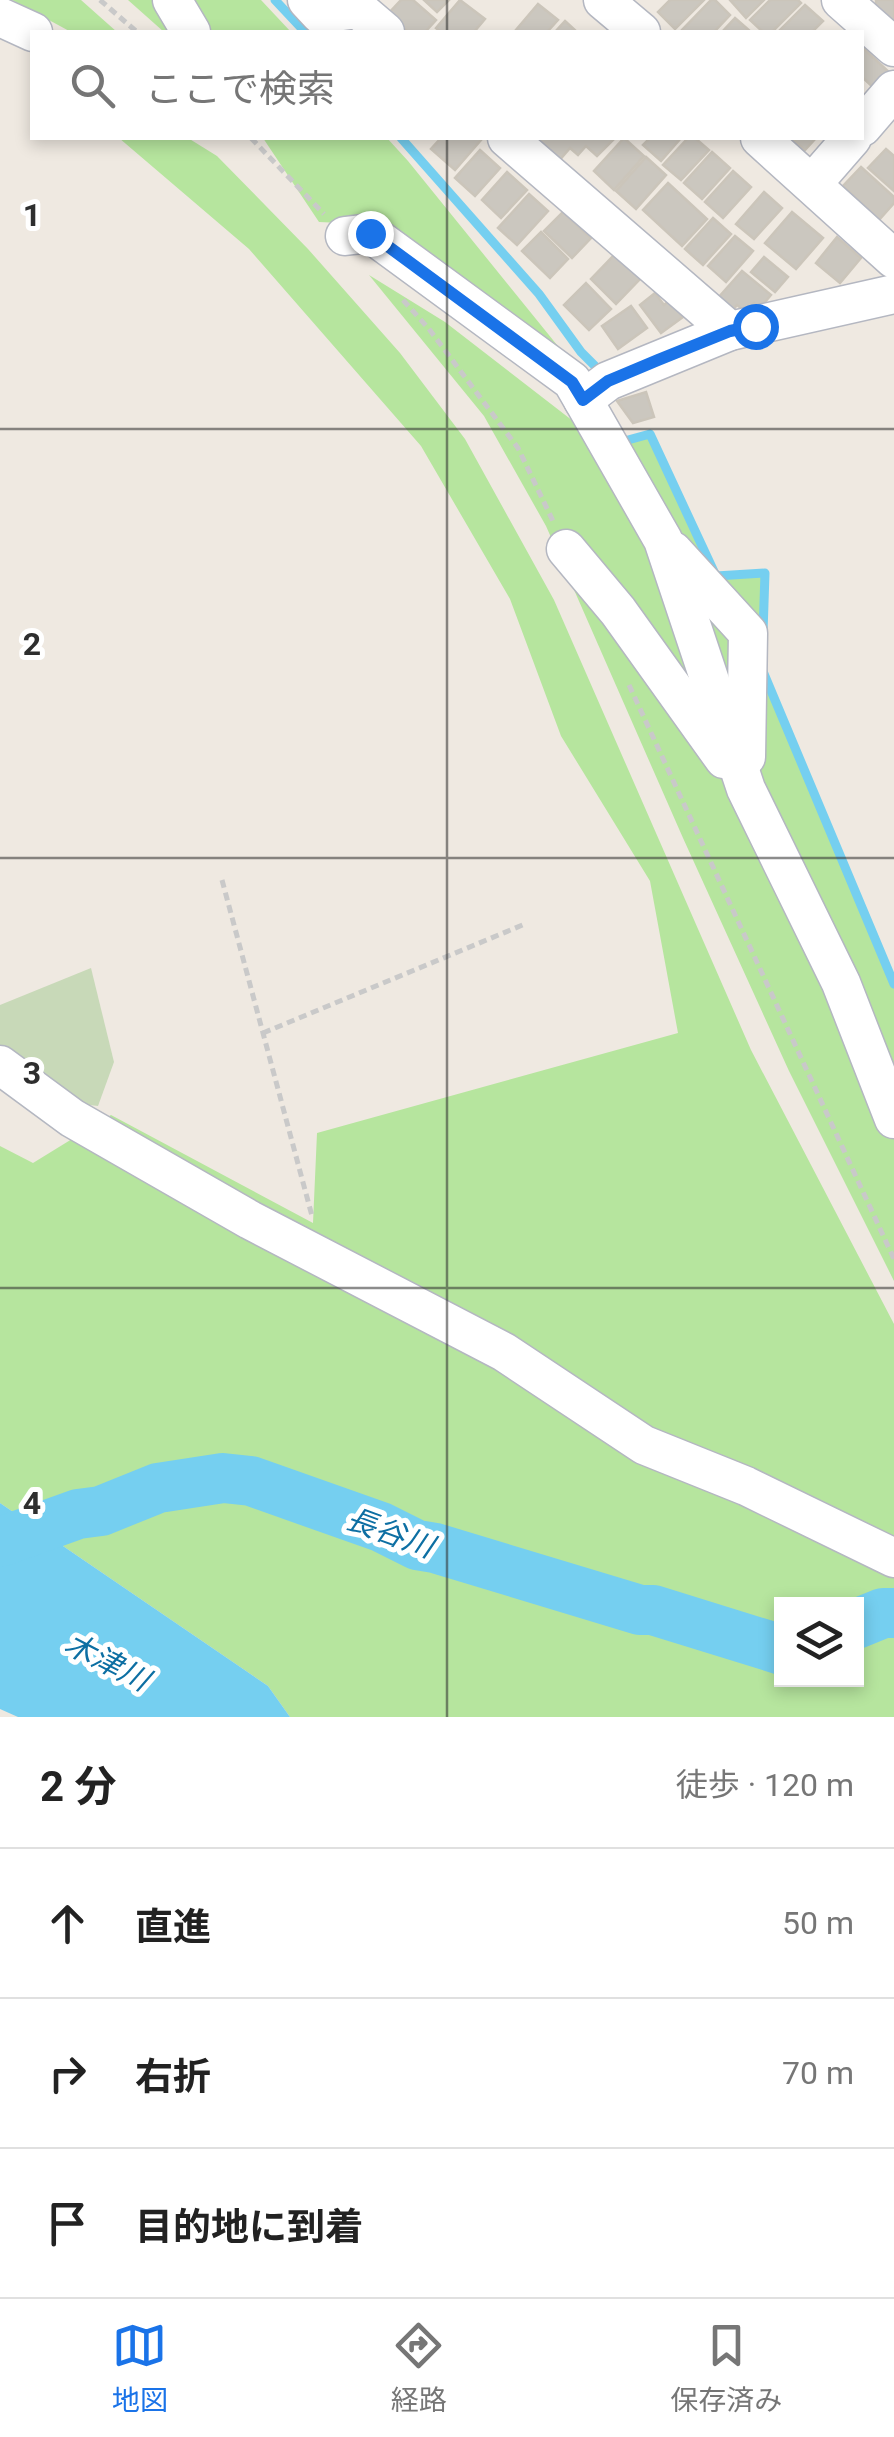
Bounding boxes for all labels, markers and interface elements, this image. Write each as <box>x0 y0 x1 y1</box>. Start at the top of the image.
search box <box>30 30 864 140</box>
icon: search <box>65 58 120 113</box>
text: ここで検索 <box>145 67 335 111</box>
text: 1 <box>23 196 41 234</box>
route end <box>348 211 394 257</box>
route start <box>733 304 779 350</box>
text: 2 <box>23 625 41 663</box>
text: 3 <box>23 1054 41 1092</box>
text: 4 <box>23 1484 41 1522</box>
water label: 長谷川 <box>342 1501 441 1565</box>
map controls <box>774 1597 864 1687</box>
button: layers <box>774 1597 864 1687</box>
water label: 木津川 <box>59 1626 158 1699</box>
text: 2 分 <box>40 1762 117 1811</box>
text: 徒歩 · 120 m <box>676 1766 854 1804</box>
icon: ahead <box>40 1896 95 1951</box>
text: 50 m <box>782 1904 854 1942</box>
text: 直進 <box>135 1905 211 1949</box>
icon: right <box>40 2046 95 2101</box>
text: 70 m <box>782 2054 854 2092</box>
text: 右折 <box>135 2055 211 2099</box>
icon: arrive <box>40 2196 95 2251</box>
text: 目的地に到着 <box>135 2205 363 2249</box>
tab: 地図 <box>112 2318 168 2418</box>
tab: 経路 <box>391 2318 447 2418</box>
tab: 保存済み <box>670 2318 782 2418</box>

